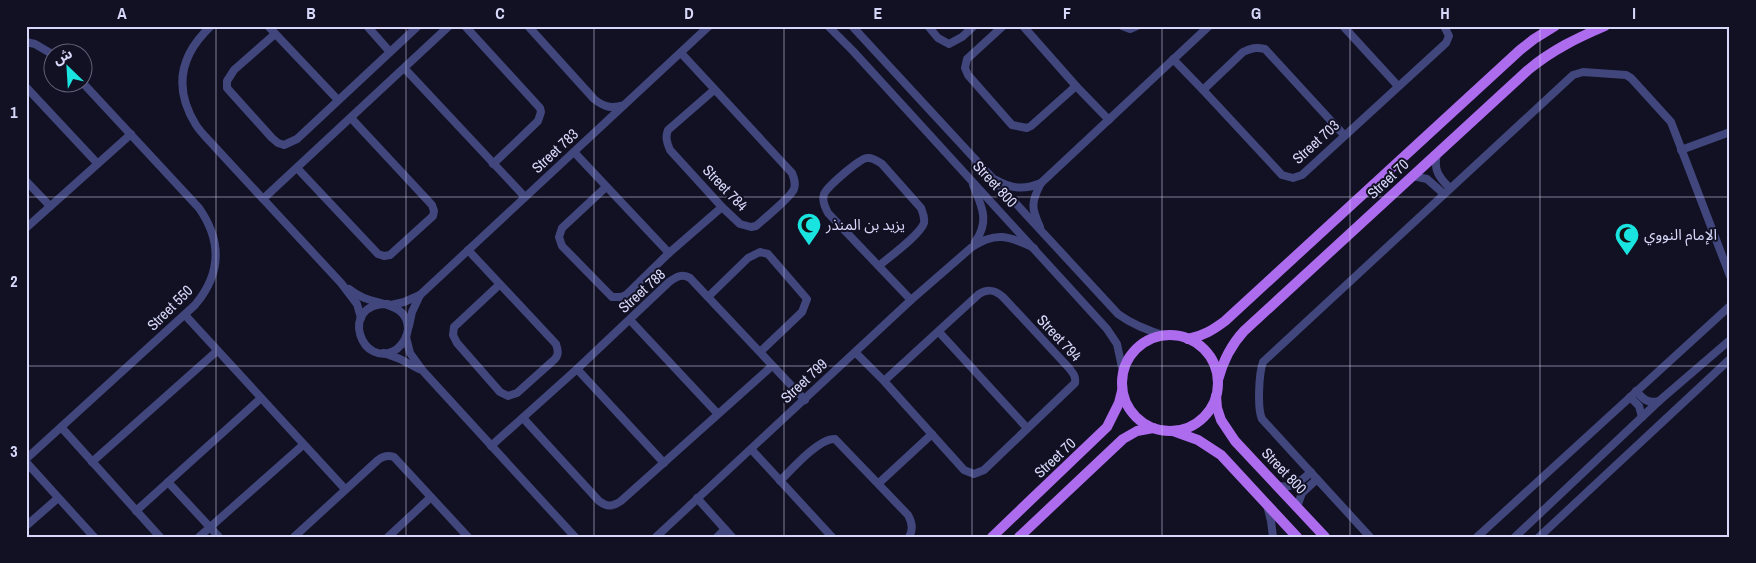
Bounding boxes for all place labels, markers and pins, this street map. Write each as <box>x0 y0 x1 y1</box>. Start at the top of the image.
mosque icon: يزيد بن المنذر <box>796 212 822 246</box>
place label: يزيد بن المنذر <box>825 214 905 235</box>
mosque icon: الإمام النووي <box>1614 222 1640 256</box>
place label: الإمام النووي <box>1644 224 1717 246</box>

